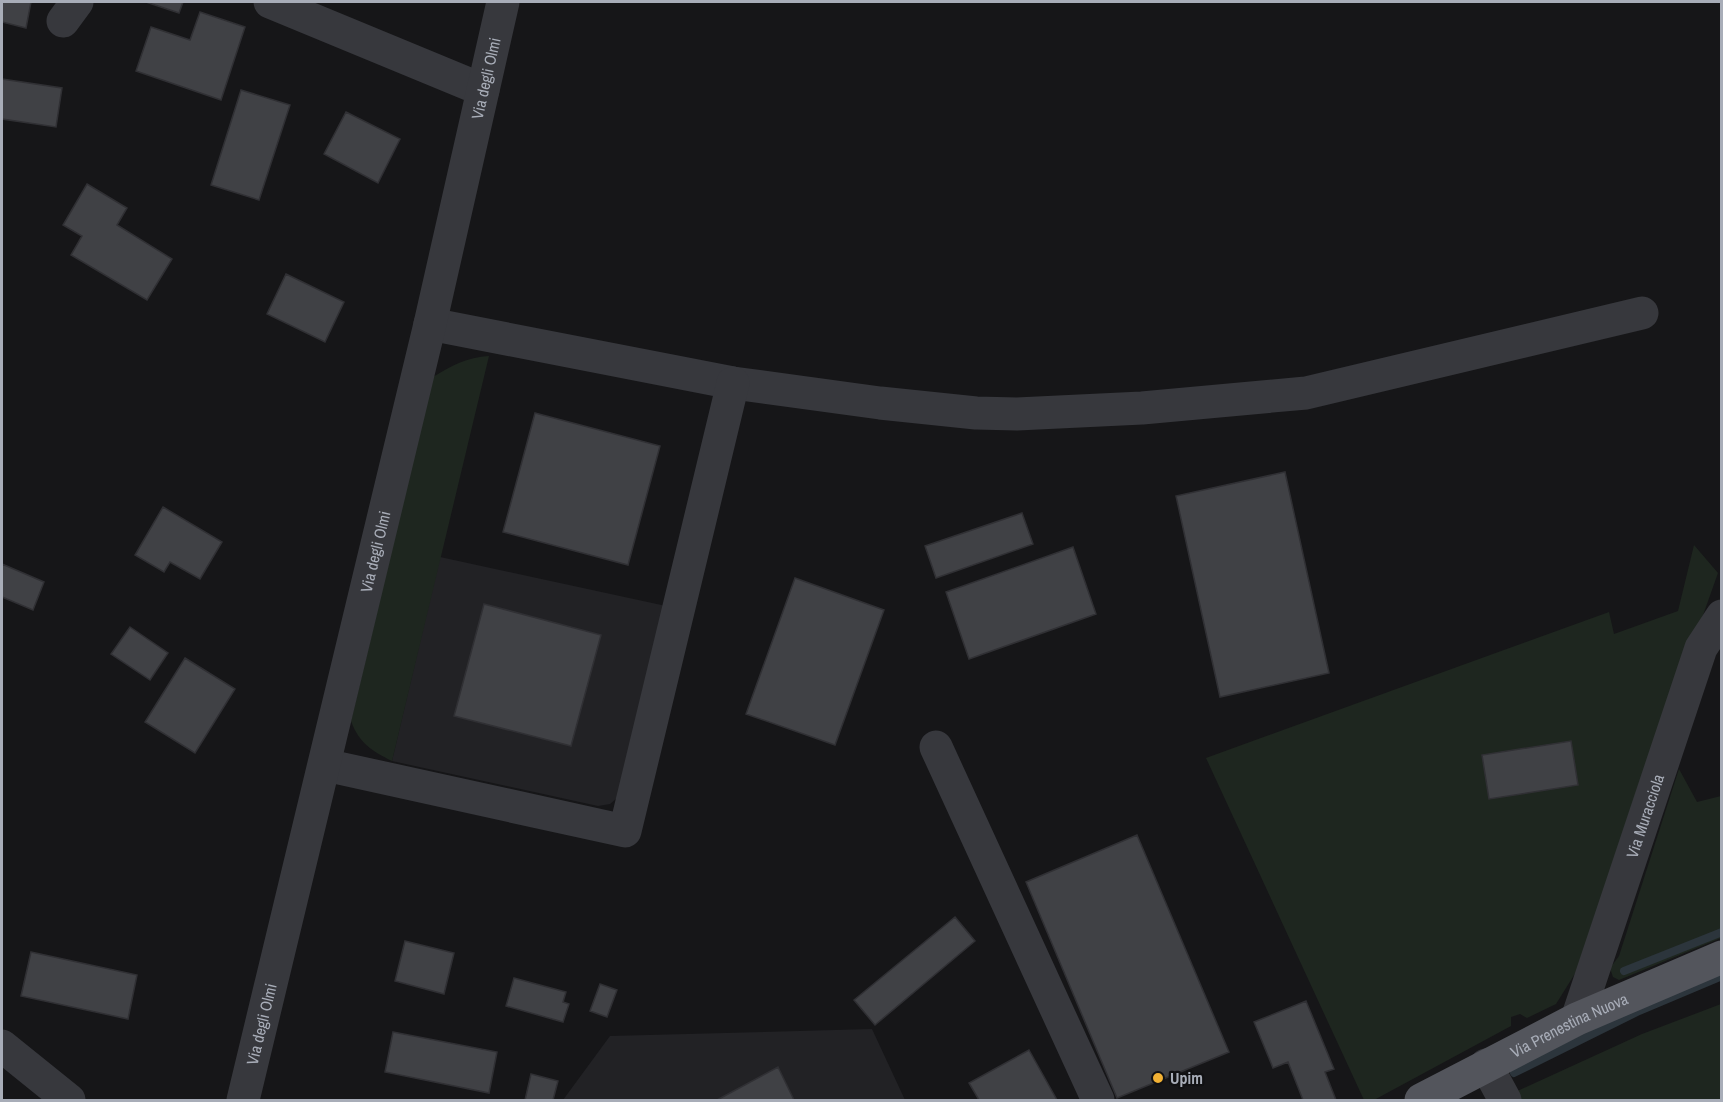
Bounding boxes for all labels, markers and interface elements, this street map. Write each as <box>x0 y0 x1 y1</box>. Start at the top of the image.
street label: Via degli Olmi <box>466 36 506 121</box>
street label: Via degli Olmi <box>355 509 396 595</box>
street label: Via Muracciola <box>1621 770 1669 861</box>
street label: Via degli Olmi <box>241 981 282 1067</box>
street label: Via Prenestina Nuova <box>1506 987 1632 1063</box>
place label: Upim <box>1170 1067 1203 1089</box>
marker: Upim <box>1151 1071 1165 1085</box>

